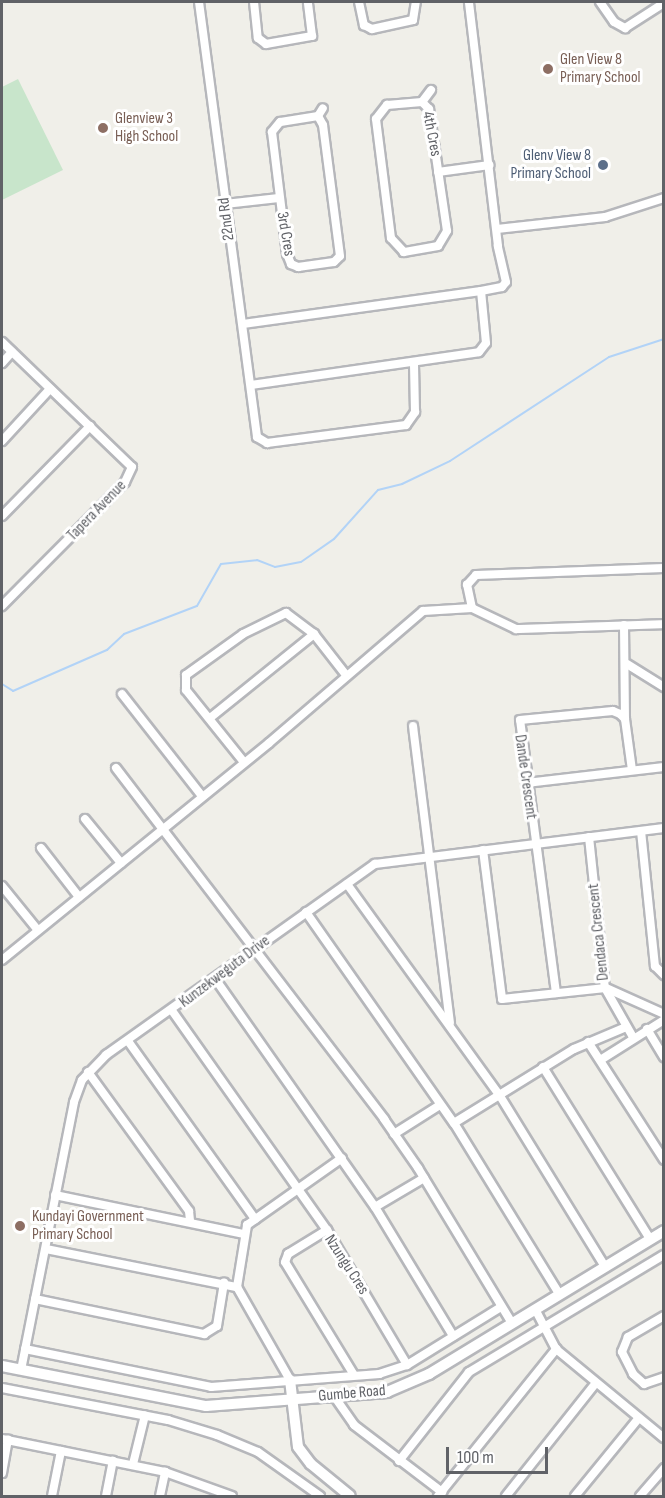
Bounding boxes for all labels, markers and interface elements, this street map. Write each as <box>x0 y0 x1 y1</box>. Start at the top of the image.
place label: Glen View 8 Primary School <box>560 50 641 88</box>
marker: Glen View 8 Primary School <box>541 62 555 76</box>
place label: Glenview 3 High School <box>115 109 178 147</box>
street label: 4th Cres <box>417 110 445 158</box>
marker: Glenview 3 High School <box>96 121 110 135</box>
place label: Glenv View 8 Primary School <box>510 146 591 184</box>
marker: Glenv View 8 Primary School <box>596 158 610 172</box>
street label: 22nd Rd <box>215 196 239 242</box>
street label: 3rd Cres <box>272 210 298 258</box>
street label: Tapera Avenue <box>63 477 131 545</box>
street label: Dande Crescent <box>510 733 540 821</box>
street label: Dendaca Crescent <box>584 882 614 982</box>
street label: Kunzekweguta Drive <box>176 932 274 1012</box>
place label: Kundayi Government Primary School <box>32 1207 144 1245</box>
marker: Kundayi Government Primary School <box>13 1219 27 1233</box>
street label: Nzungu Cres <box>320 1232 372 1298</box>
street label: Gumbe Road <box>318 1382 386 1406</box>
scale bar <box>449 1435 551 1473</box>
text: 100 m <box>457 1447 494 1468</box>

